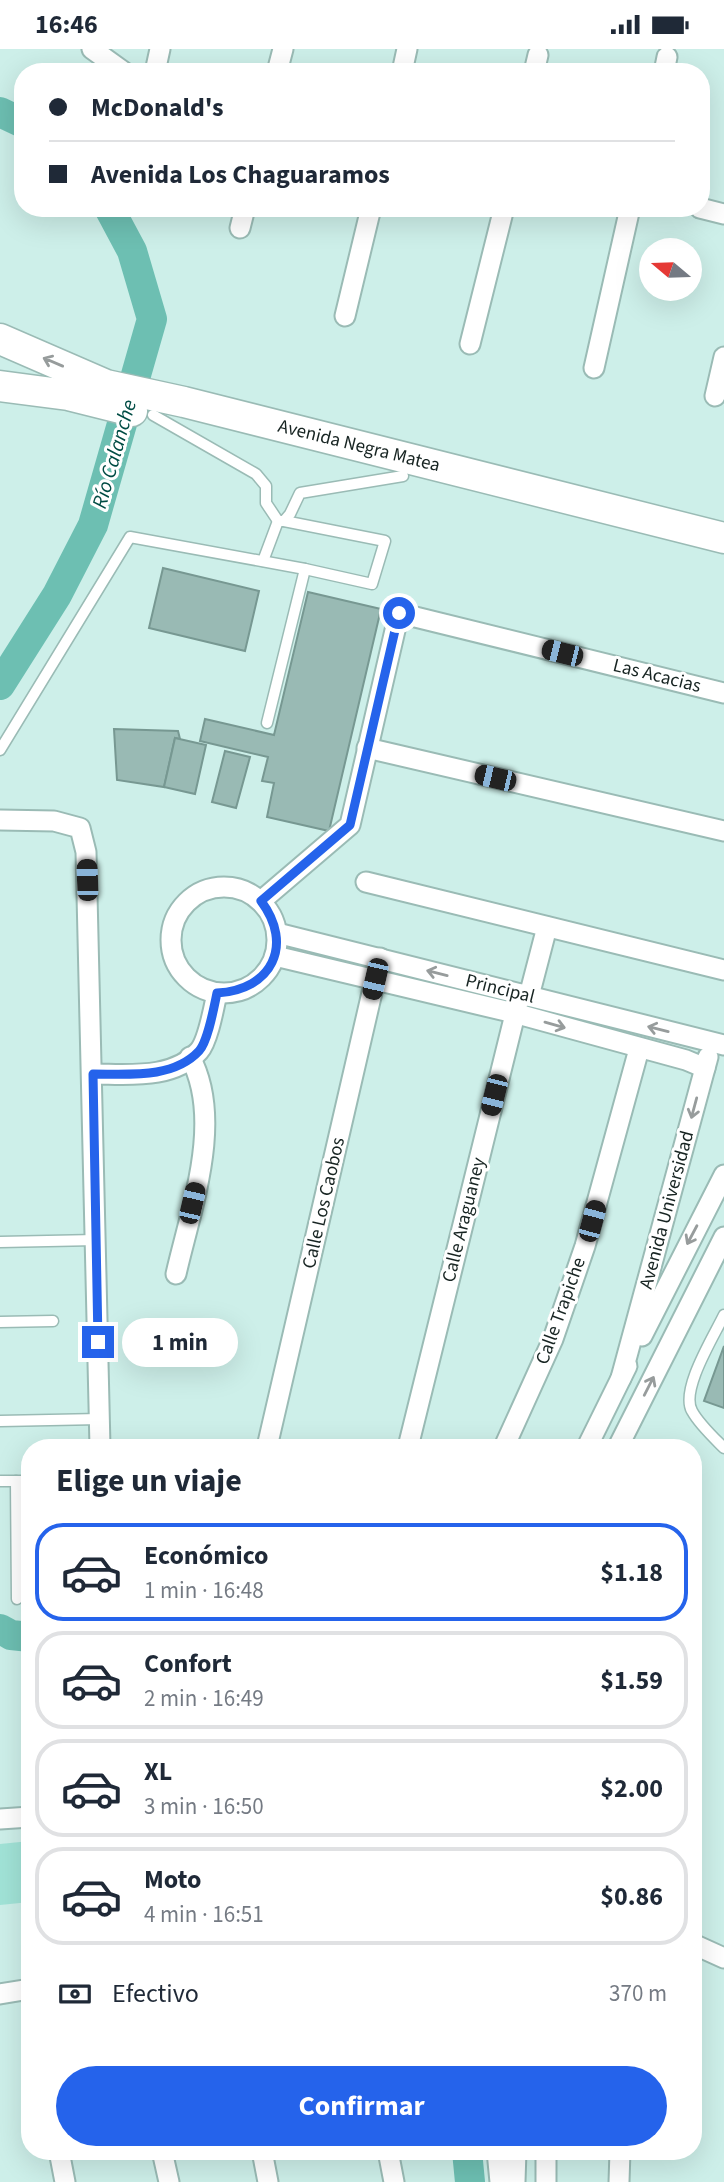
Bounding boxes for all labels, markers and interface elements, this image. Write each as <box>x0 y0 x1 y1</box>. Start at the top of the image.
text: 16:46 <box>35 6 98 43</box>
text: McDonald's <box>91 89 224 126</box>
text: Avenida Los Chaguaramos <box>91 156 390 193</box>
north arrow <box>639 238 702 301</box>
map controls <box>639 238 702 301</box>
one-way arrow <box>43 354 64 367</box>
water label: Río Calanche <box>84 396 144 512</box>
street label: Avenida Negra Matea <box>275 413 443 479</box>
route start <box>383 597 415 629</box>
car <box>540 638 585 668</box>
street label: Las Acacias <box>610 652 704 700</box>
car <box>473 763 518 793</box>
car <box>76 859 99 901</box>
car <box>361 956 390 1002</box>
one-way arrow <box>426 966 449 979</box>
street label: Principal <box>463 967 538 1011</box>
one-way arrow <box>544 1019 566 1032</box>
one-way arrow <box>647 1022 670 1035</box>
car <box>479 1072 510 1118</box>
one-way arrow <box>687 1097 700 1119</box>
street label: Avenida Universidad <box>633 1128 701 1292</box>
street label: Calle Los Caobos <box>296 1135 352 1271</box>
street label: Calle Araguaney <box>435 1155 493 1285</box>
car <box>178 1180 207 1226</box>
car <box>577 1198 608 1244</box>
one-way arrow <box>685 1225 699 1245</box>
street label: Calle Trapiche <box>529 1254 593 1368</box>
callout: 1 min <box>122 1317 238 1367</box>
route end <box>82 1326 114 1358</box>
text: 1 min <box>152 1326 208 1359</box>
one-way arrow <box>642 1376 656 1397</box>
text: Elige un viaje <box>56 1458 242 1504</box>
text: Económico <box>144 1537 269 1574</box>
icon: car <box>60 1541 123 1604</box>
text: $1.18 <box>600 1554 663 1591</box>
text: 1 min · 16:48 <box>144 1574 264 1607</box>
text: Confort <box>144 1645 232 1682</box>
icon: car <box>60 1649 123 1712</box>
text: $1.59 <box>600 1662 663 1699</box>
text: 2 min · 16:49 <box>144 1682 264 1715</box>
text: XL <box>144 1753 172 1790</box>
icon: car <box>60 1757 123 1820</box>
text: $2.00 <box>600 1770 663 1807</box>
text: 3 min · 16:50 <box>144 1790 264 1823</box>
text: Moto <box>144 1861 201 1898</box>
icon: car <box>60 1865 123 1928</box>
text: $0.86 <box>600 1878 663 1915</box>
text: 4 min · 16:51 <box>144 1898 264 1931</box>
icon: cash <box>56 1975 94 2013</box>
text: Efectivo <box>112 1975 199 2012</box>
text: 370 m <box>609 1977 667 2010</box>
button: Confirmar <box>56 2066 667 2146</box>

